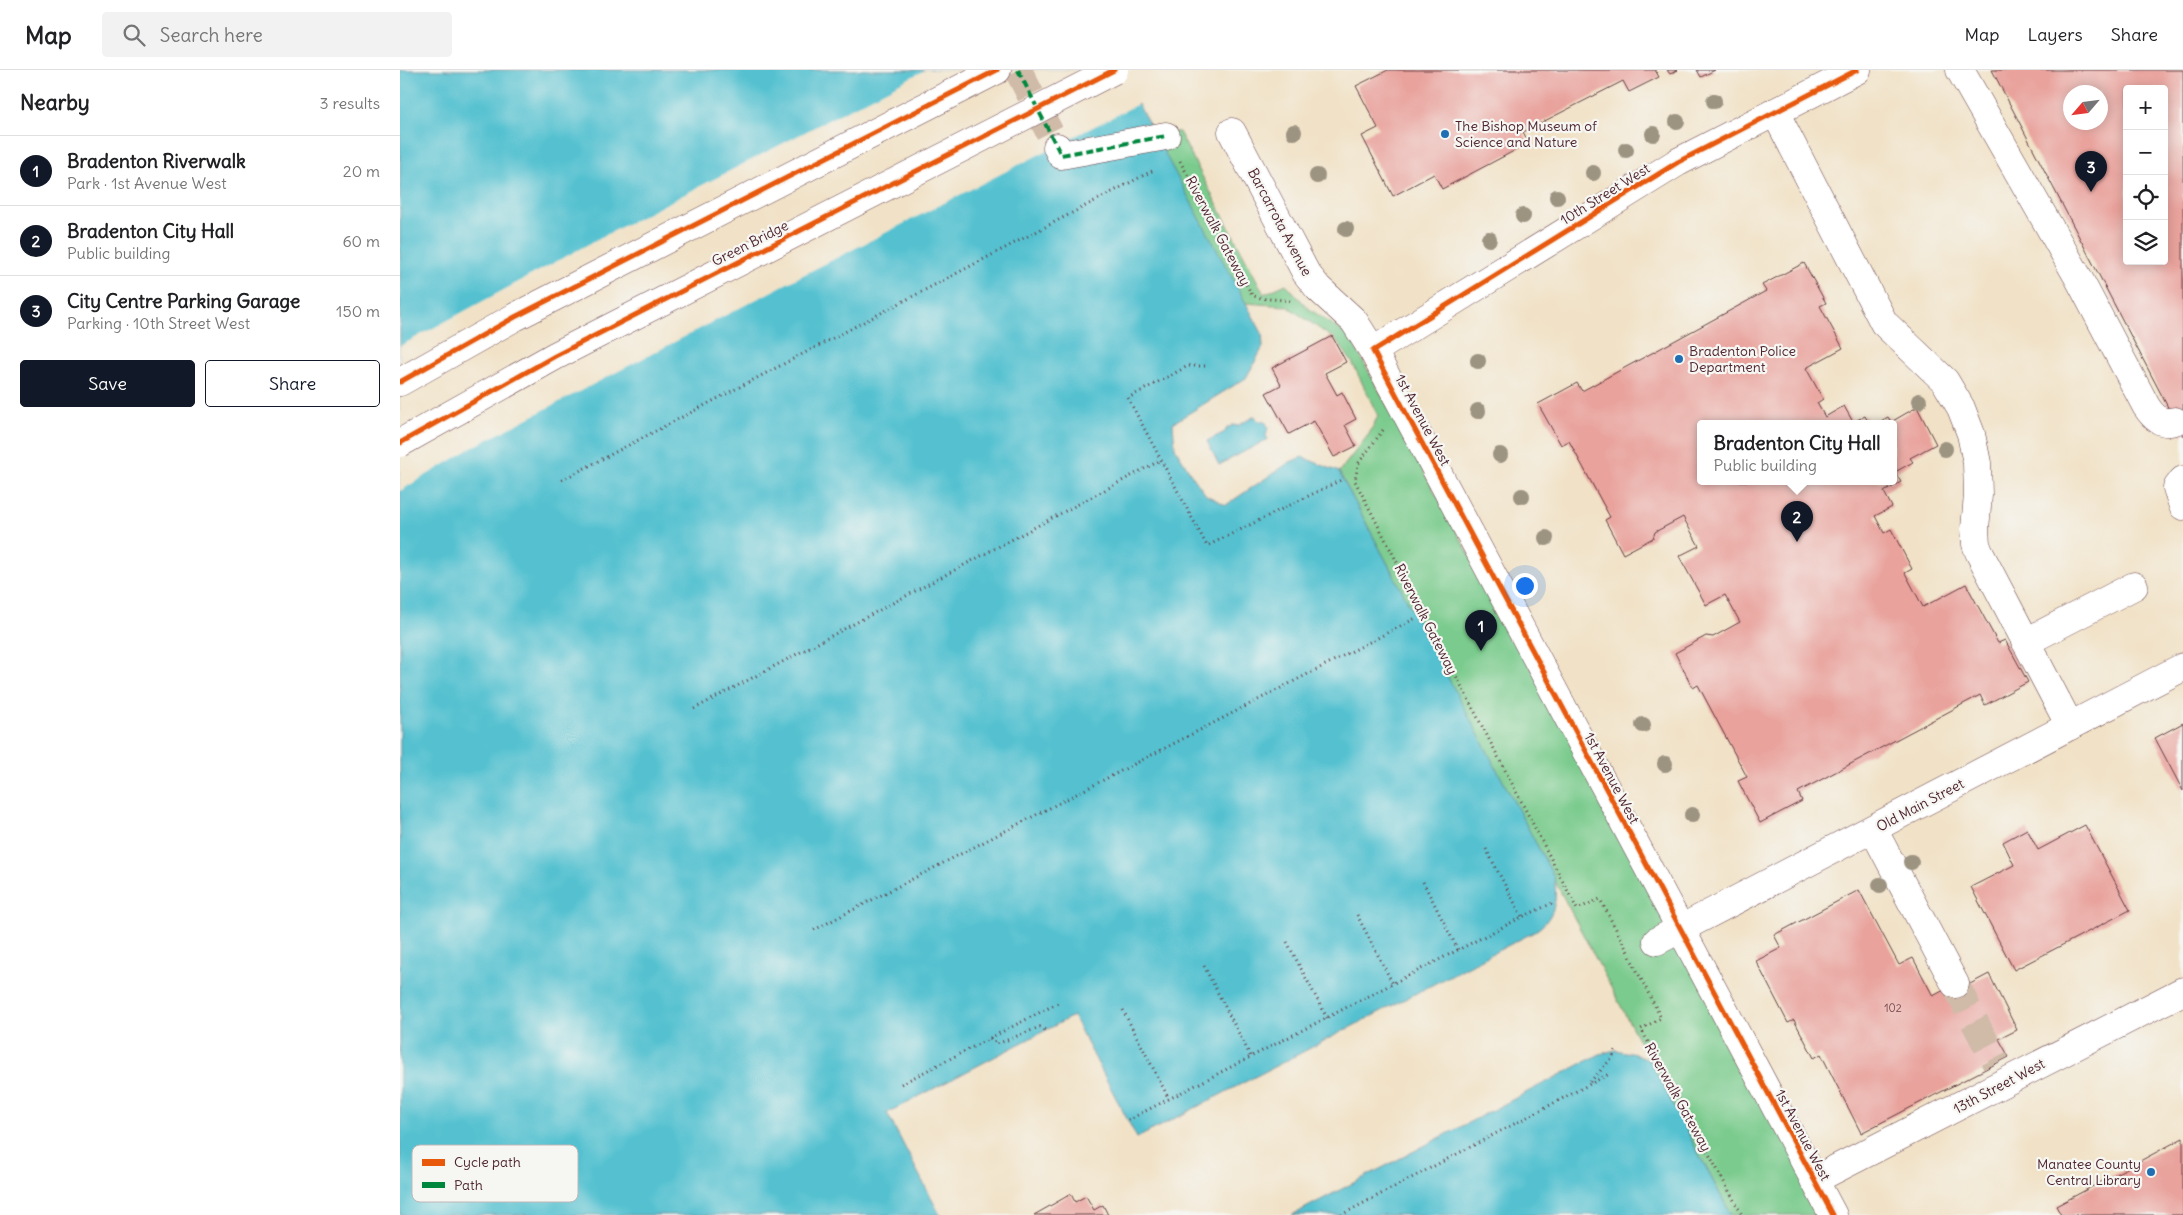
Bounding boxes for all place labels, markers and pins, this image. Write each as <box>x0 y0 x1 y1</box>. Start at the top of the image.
place label: The Bishop Museum of Science and Nature <box>1455 117 1597 151</box>
marker: The Bishop Museum of Science and Nature <box>1439 128 1451 140</box>
pin: 3 <box>2075 151 2107 192</box>
place label: Bradenton Police Department <box>1689 342 1796 376</box>
marker: Bradenton Police Department <box>1673 353 1685 365</box>
pin: 2 <box>1781 501 1813 542</box>
pin: 1 <box>1465 610 1497 651</box>
place label: Manatee County Central Library <box>2037 1155 2141 1189</box>
marker: Manatee County Central Library <box>2145 1166 2157 1178</box>

